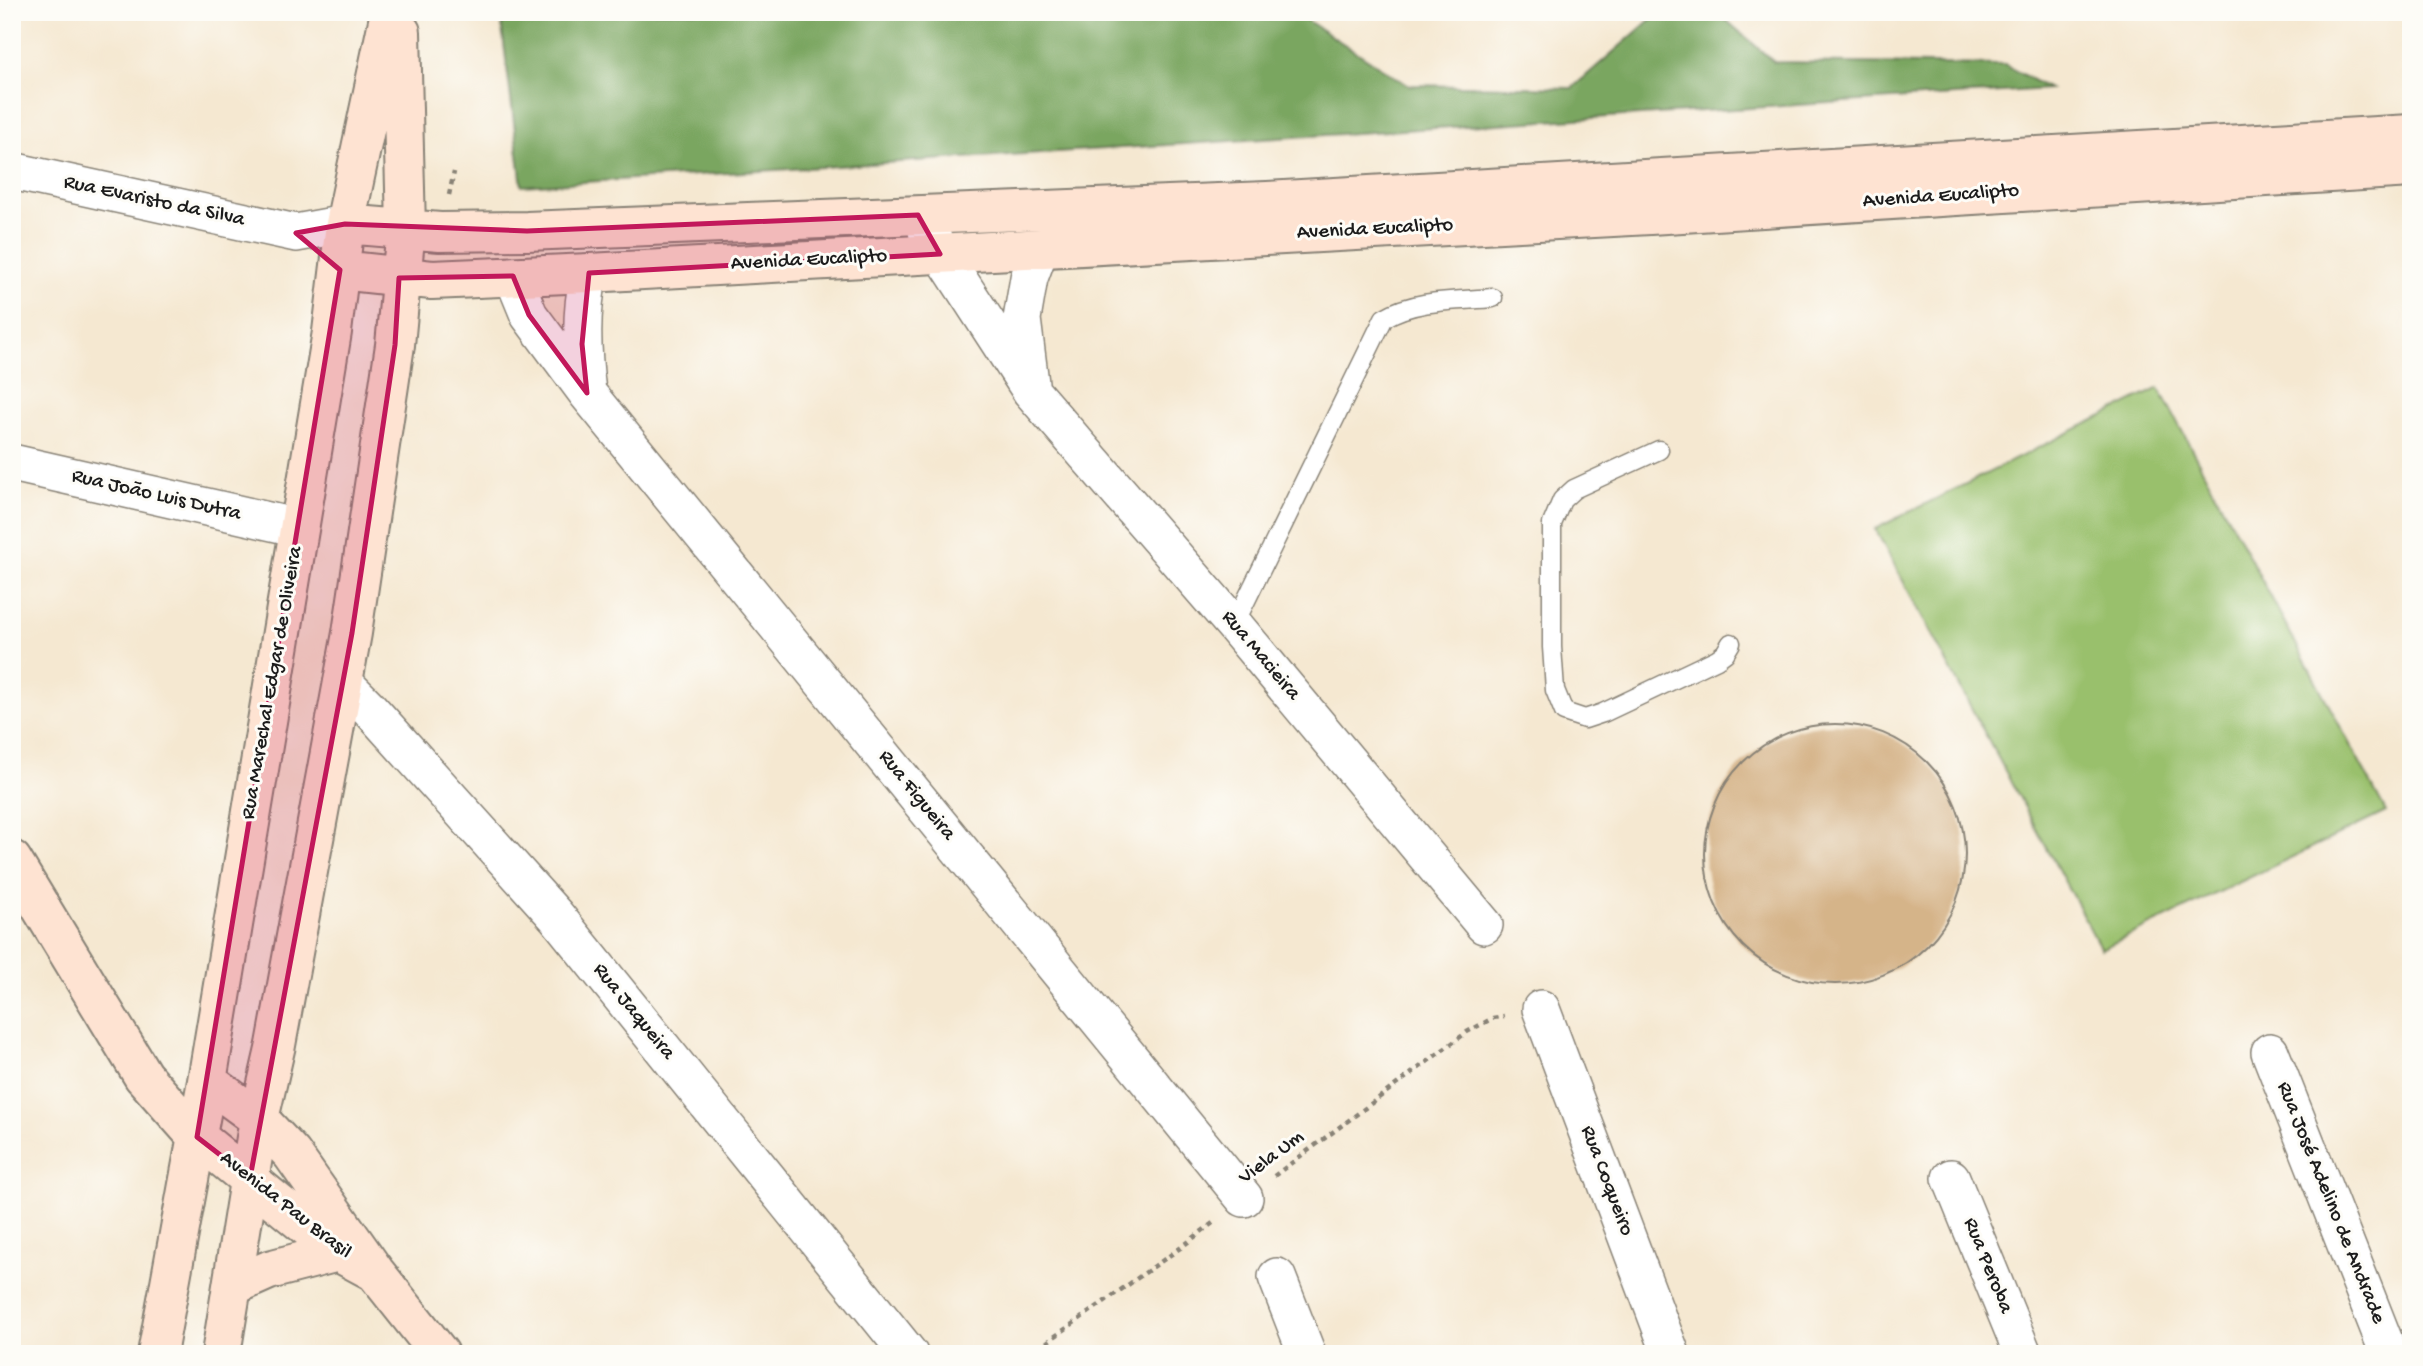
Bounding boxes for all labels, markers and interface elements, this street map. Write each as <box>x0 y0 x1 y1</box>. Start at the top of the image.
street label: Rua Evaristo da Silva <box>61 171 248 234</box>
street label: Avenida Eucalipto <box>1862 179 2020 215</box>
street label: Avenida Eucalipto <box>1296 213 1454 247</box>
street label: Avenida Eucalipto <box>730 244 888 278</box>
street label: Rua João Luis Dutra <box>69 464 244 528</box>
street label: Rua Marechal Edgar de Oliveira <box>237 543 310 821</box>
street label: Rua Macieira <box>1215 606 1306 707</box>
street label: Rua Figueira <box>872 746 961 847</box>
street label: Rua Jaqueira <box>586 959 680 1066</box>
street label: Rua José Adelino de Andrade <box>2270 1078 2390 1329</box>
street label: Rua Coqueiro <box>1574 1122 1638 1240</box>
street label: Viela Um <box>1234 1125 1310 1191</box>
street label: Avenida Pau Brasil <box>214 1147 356 1265</box>
street label: Rua Peroba <box>1956 1214 2018 1319</box>

